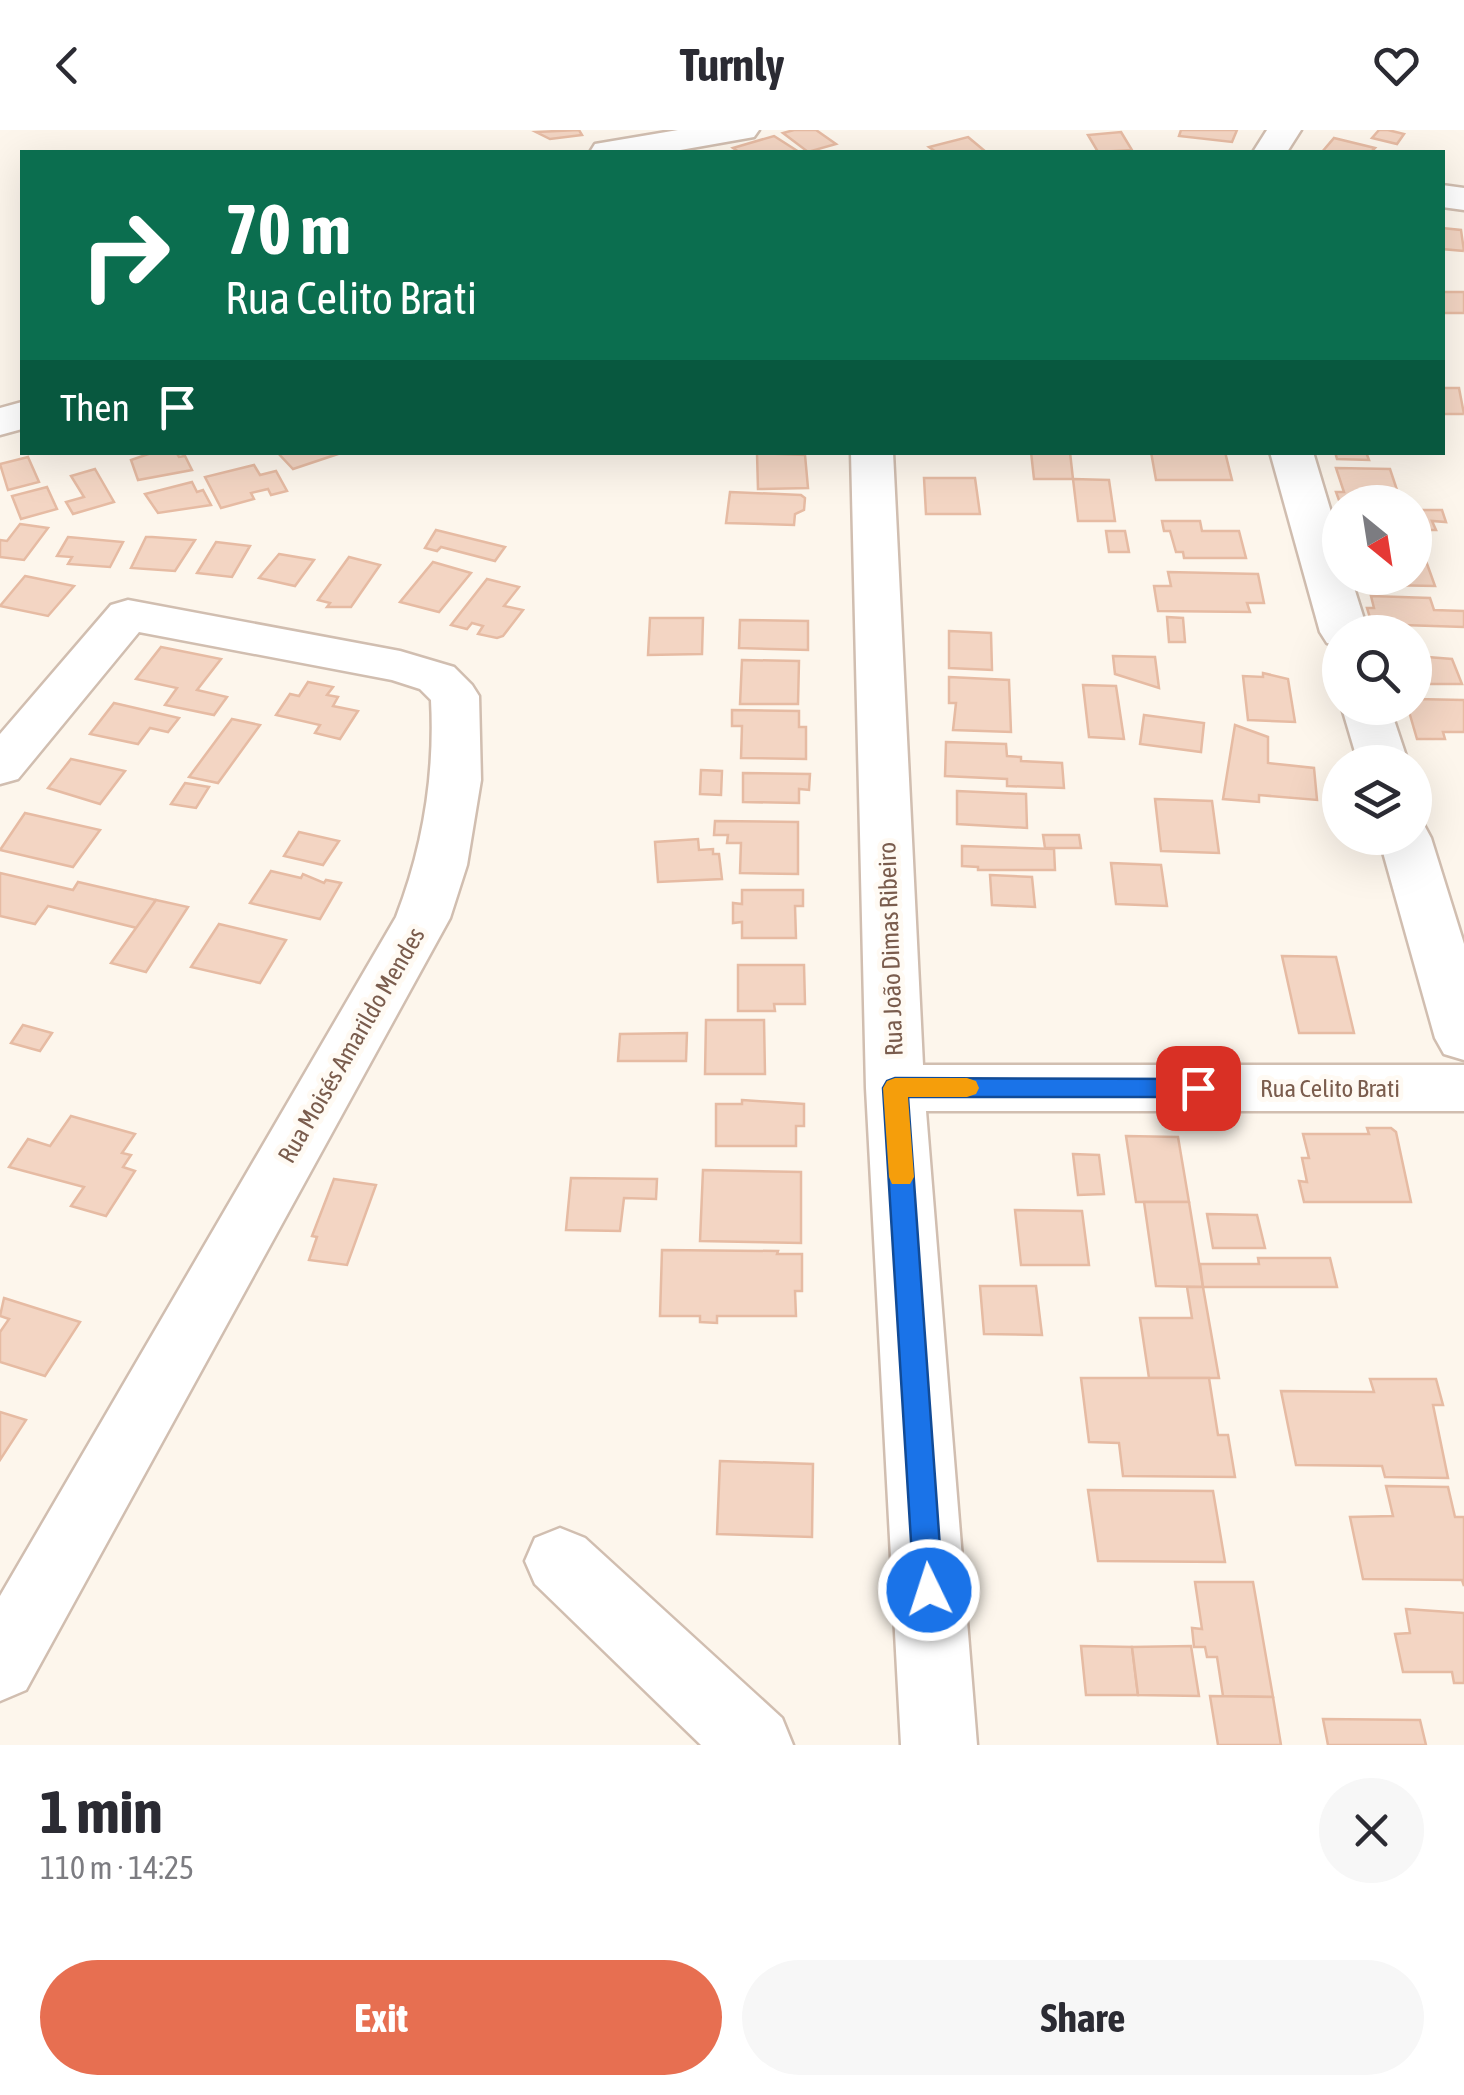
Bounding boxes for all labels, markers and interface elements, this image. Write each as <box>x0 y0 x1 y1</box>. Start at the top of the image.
icon: back <box>40 38 95 93</box>
icon: heart <box>1369 38 1424 93</box>
text: Turnly <box>680 39 784 91</box>
text: 70 m <box>225 189 351 269</box>
icon: right <box>60 190 190 320</box>
text: Rua Celito Brati <box>225 272 477 324</box>
icon: arrive <box>150 380 205 435</box>
text: Then <box>60 386 130 429</box>
north arrow <box>1322 485 1432 595</box>
map controls <box>1322 485 1432 855</box>
button: search <box>1322 615 1432 725</box>
button: layers <box>1322 745 1432 855</box>
street label: Rua João Dimas Ribeiro <box>872 842 908 1056</box>
street label: Rua Moisés Amarildo Mendes <box>272 922 430 1168</box>
pin <box>1156 1046 1241 1131</box>
icon: arrive <box>1171 1061 1226 1116</box>
street label: Rua Celito Brati <box>1260 1074 1400 1102</box>
position arrow <box>877 1538 981 1642</box>
text: 1 min <box>40 1777 163 1846</box>
button: close <box>1319 1778 1424 1883</box>
text: 110 m · 14:25 <box>40 1849 194 1886</box>
button: Exit <box>40 1960 722 2075</box>
button: Share <box>742 1960 1424 2075</box>

